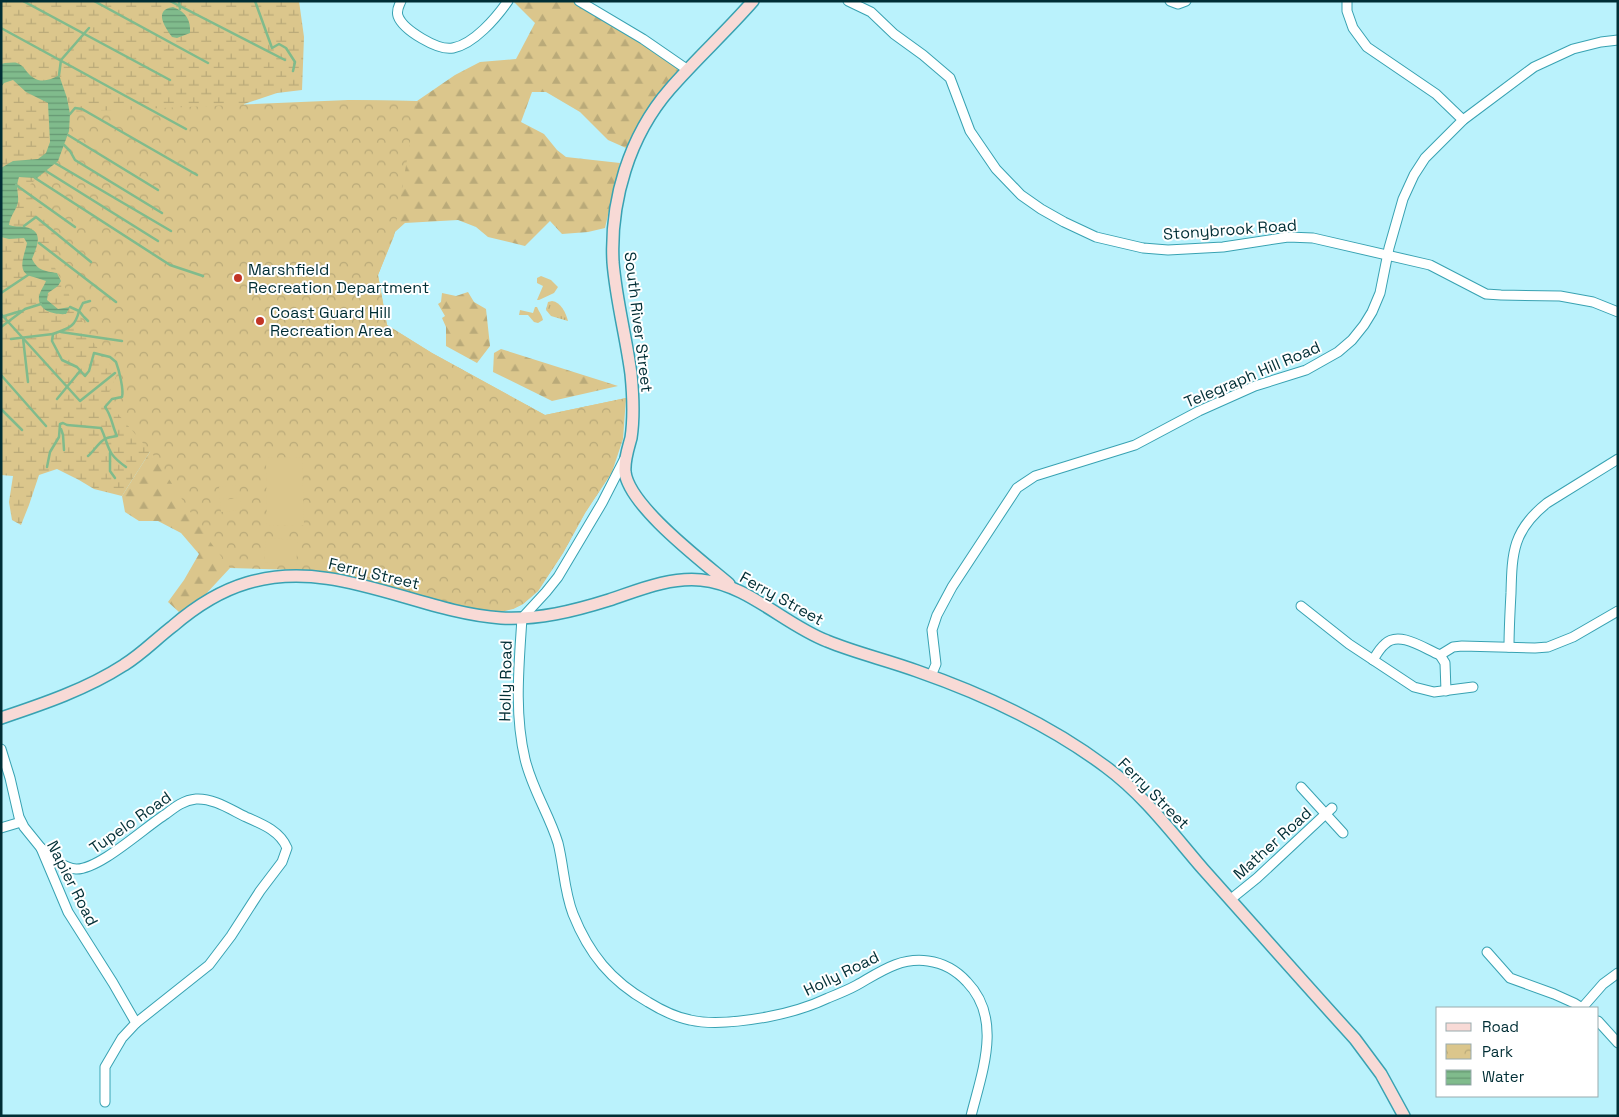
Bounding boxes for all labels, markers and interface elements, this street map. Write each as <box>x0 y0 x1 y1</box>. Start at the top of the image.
street label: Stonybrook Road <box>1162 214 1298 245</box>
street label: South River Street <box>619 251 658 394</box>
place label: Marshfield Recreation Department <box>248 259 429 298</box>
marker: Marshfield Recreation Department <box>232 272 244 284</box>
place label: Coast Guard Hill Recreation Area <box>270 302 392 341</box>
marker: Coast Guard Hill Recreation Area <box>254 315 266 327</box>
street label: Telegraph Hill Road <box>1181 336 1323 413</box>
street label: Ferry Street <box>326 553 421 594</box>
street label: Ferry Street <box>736 567 827 630</box>
street label: Holly Road <box>494 640 517 722</box>
street label: Ferry Street <box>1113 753 1194 834</box>
street label: Tupelo Road <box>85 787 175 858</box>
street label: Mather Road <box>1229 803 1316 884</box>
street label: Napier Road <box>42 837 103 929</box>
street label: Holly Road <box>800 946 882 1001</box>
legend <box>1436 1007 1599 1097</box>
text: Road <box>1482 1017 1519 1036</box>
text: Park <box>1482 1042 1513 1061</box>
text: Water <box>1482 1067 1525 1086</box>

